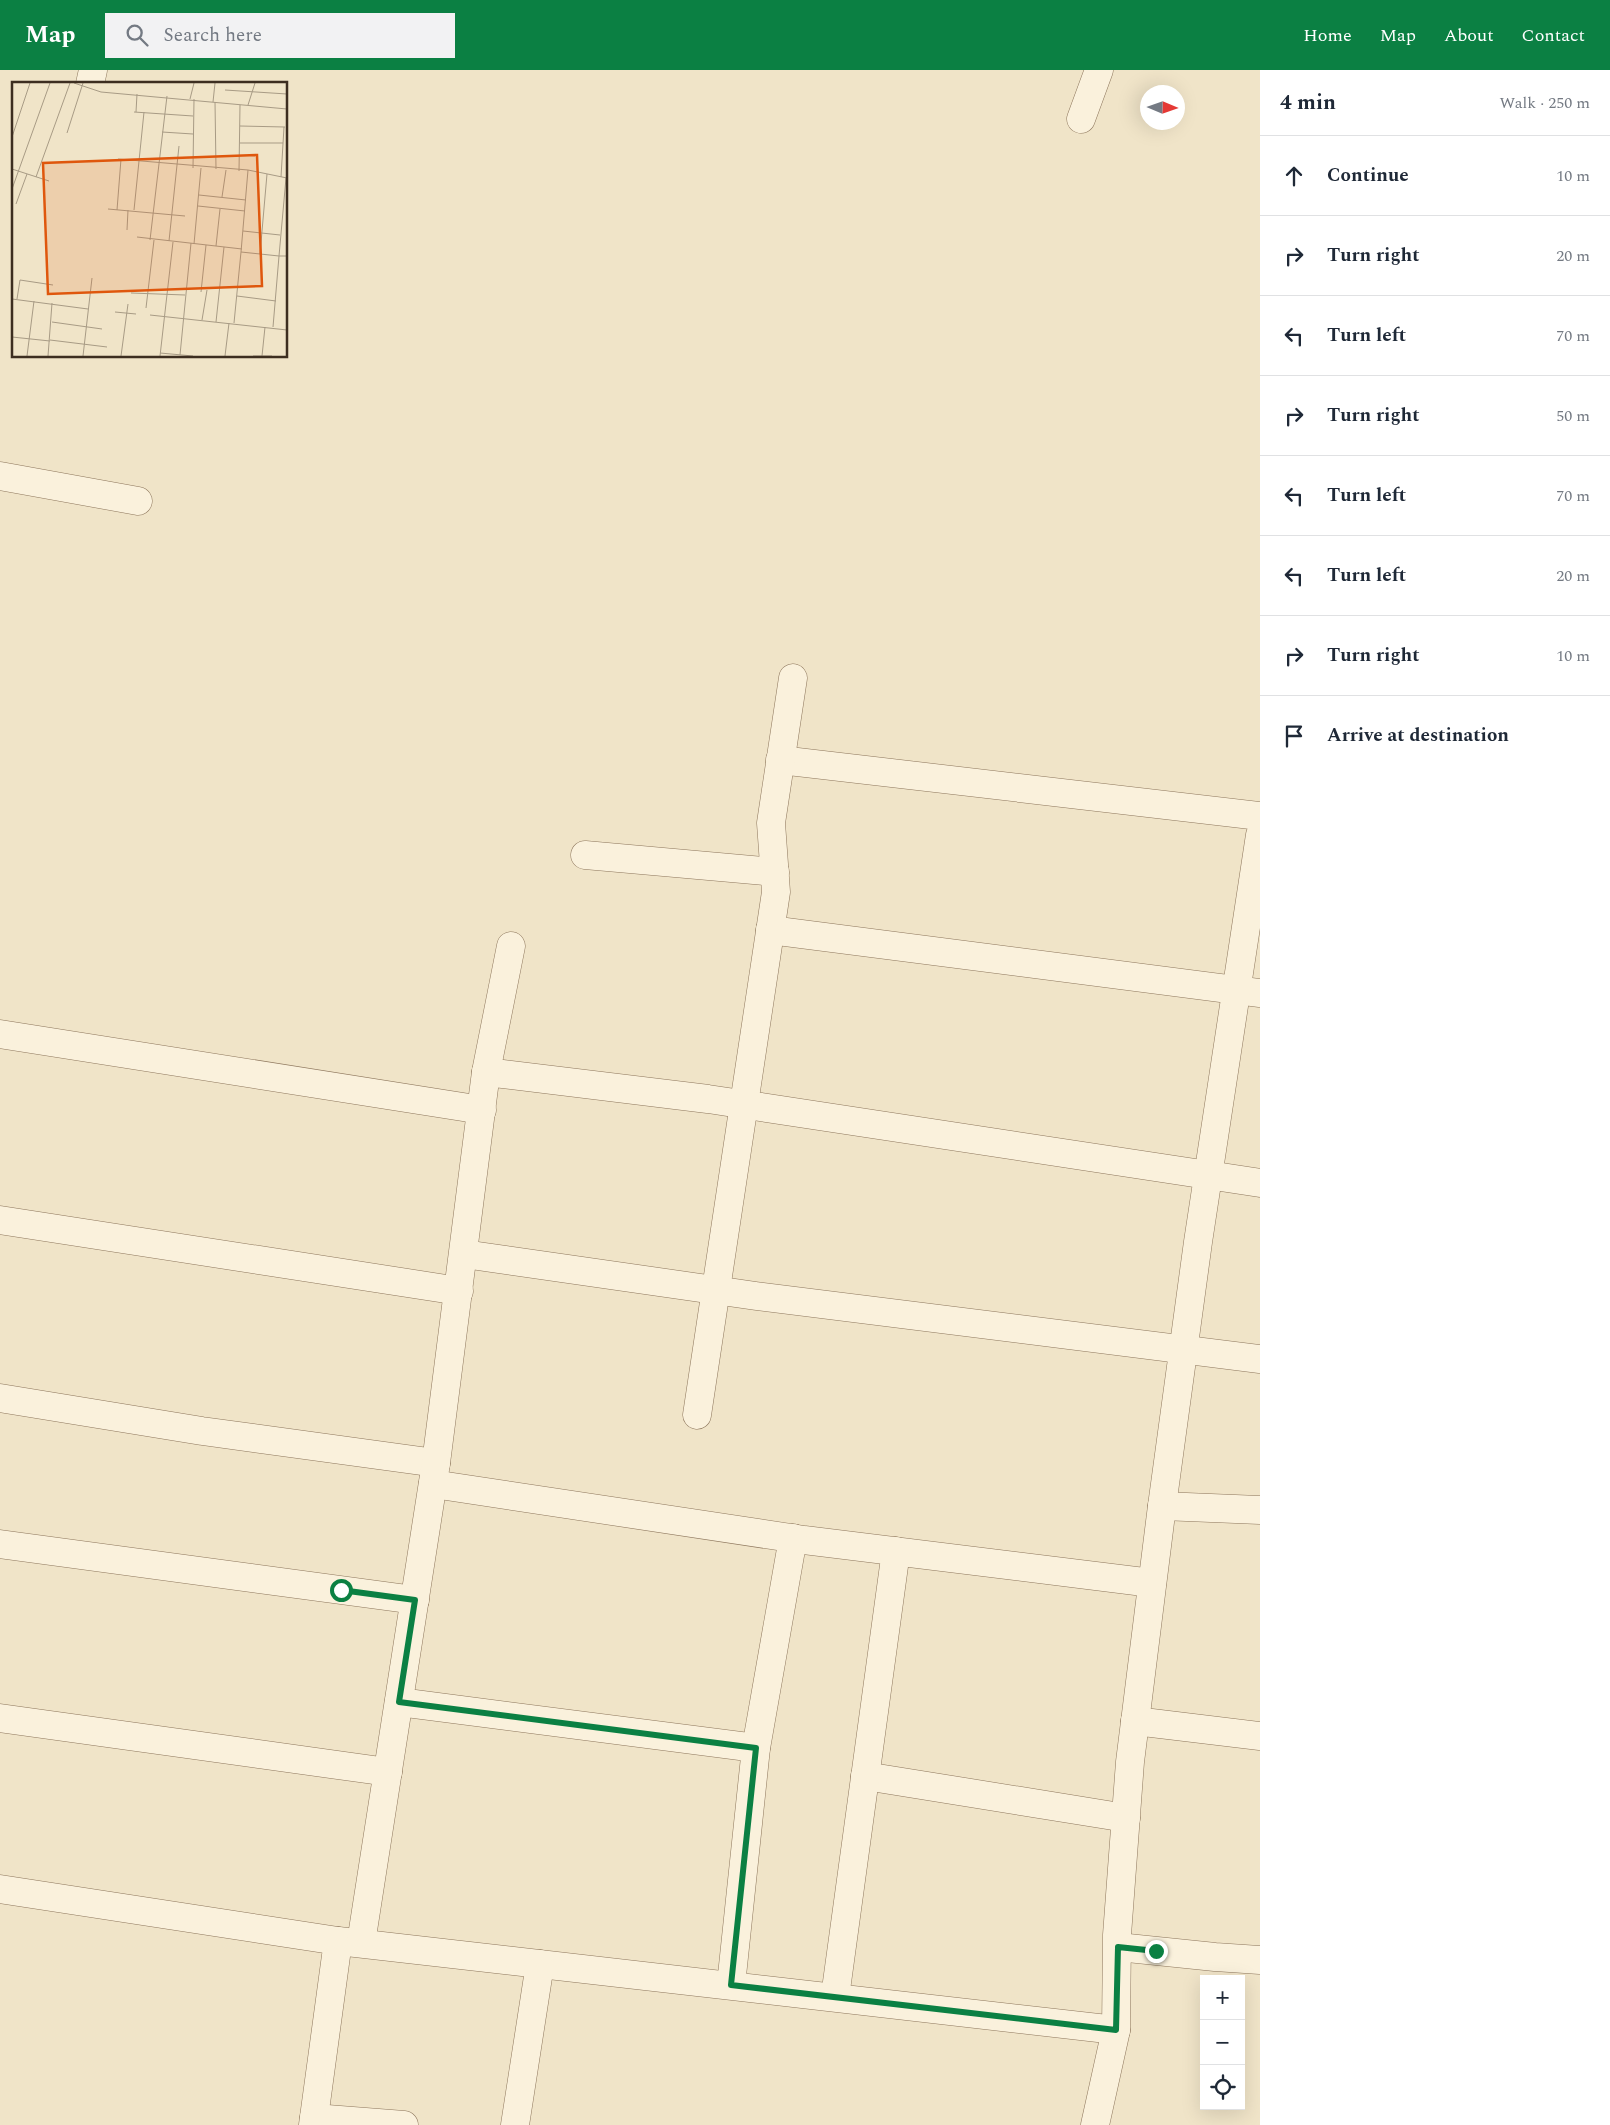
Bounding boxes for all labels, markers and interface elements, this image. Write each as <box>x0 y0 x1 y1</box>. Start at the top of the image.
search box <box>105 13 455 58</box>
text: Map <box>25 17 75 53</box>
icon: search <box>123 21 151 49</box>
text: Search here <box>163 21 262 50</box>
text: Home <box>1303 22 1352 49</box>
text: Map <box>1380 22 1416 49</box>
text: About <box>1444 22 1494 49</box>
text: Contact <box>1522 22 1585 49</box>
inset map <box>12 82 288 358</box>
north arrow <box>1140 85 1185 130</box>
text: 4 min <box>1280 87 1336 119</box>
text: Walk · 250 m <box>1499 91 1590 115</box>
text: Continue <box>1327 161 1409 190</box>
icon: ahead <box>1280 162 1308 190</box>
text: 10 m <box>1556 164 1590 188</box>
text: Turn right <box>1327 241 1420 270</box>
icon: right <box>1280 242 1308 270</box>
text: 20 m <box>1556 244 1590 268</box>
text: Turn left <box>1327 321 1406 350</box>
icon: left <box>1280 322 1308 350</box>
text: 70 m <box>1556 324 1590 348</box>
text: Turn right <box>1327 401 1420 430</box>
icon: right <box>1280 402 1308 430</box>
text: 50 m <box>1556 404 1590 428</box>
text: Turn left <box>1327 481 1406 510</box>
icon: left <box>1280 482 1308 510</box>
text: 70 m <box>1556 484 1590 508</box>
text: Turn left <box>1327 561 1406 590</box>
icon: left <box>1280 562 1308 590</box>
text: 20 m <box>1556 564 1590 588</box>
text: Turn right <box>1327 641 1420 670</box>
icon: right <box>1280 642 1308 670</box>
text: 10 m <box>1556 644 1590 668</box>
text: Arrive at destination <box>1327 721 1509 750</box>
icon: arrive <box>1280 722 1308 750</box>
route start <box>330 1579 353 1602</box>
route end <box>1145 1940 1168 1963</box>
map controls <box>1200 1975 1245 2110</box>
button: + <box>1200 1975 1245 2020</box>
button: − <box>1200 2020 1245 2065</box>
button: locate <box>1200 2065 1245 2110</box>

